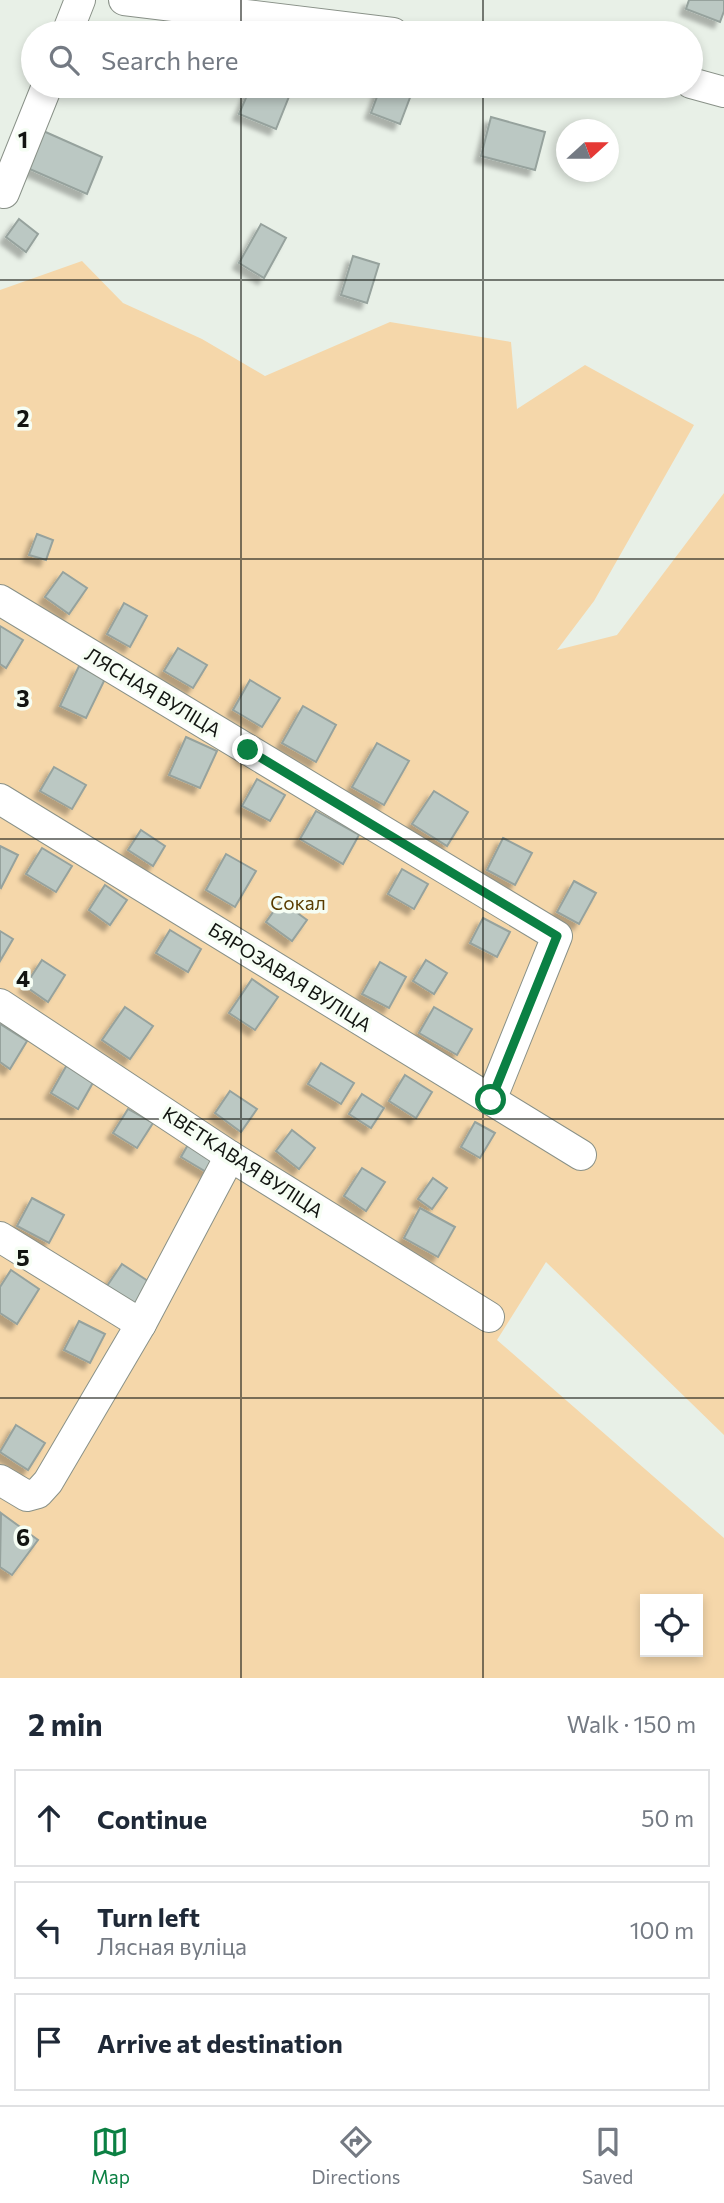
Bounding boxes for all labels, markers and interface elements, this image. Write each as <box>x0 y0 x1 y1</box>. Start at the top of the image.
search box <box>21 21 703 98</box>
icon: search <box>45 41 83 79</box>
text: Search here <box>101 44 239 75</box>
north arrow <box>556 119 619 182</box>
text: 1 <box>18 125 28 153</box>
text: 2 <box>16 404 30 432</box>
street label: ЛЯСНАЯ ВУЛІЦА <box>81 642 225 741</box>
text: 3 <box>16 684 30 712</box>
route end <box>232 734 263 765</box>
park label: Сокал <box>270 891 326 914</box>
street label: БЯРОЗАВАЯ ВУЛІЦА <box>205 917 376 1036</box>
text: 4 <box>16 964 30 992</box>
route start <box>475 1084 506 1115</box>
street label: КВЕТКАВАЯ ВУЛІЦА <box>159 1101 328 1222</box>
text: 5 <box>16 1243 30 1271</box>
text: 6 <box>16 1523 30 1551</box>
map controls <box>640 1594 703 1657</box>
button: locate <box>640 1594 703 1657</box>
text: 2 min <box>28 1705 103 1742</box>
text: Walk · 150 m <box>567 1710 696 1738</box>
icon: ahead <box>30 1799 68 1837</box>
text: Continue <box>97 1803 207 1834</box>
text: 50 m <box>641 1804 694 1832</box>
text: Turn left <box>97 1901 200 1932</box>
icon: left <box>30 1911 68 1949</box>
text: 100 m <box>630 1916 694 1944</box>
text: Лясная вуліца <box>97 1932 247 1960</box>
icon: arrive <box>30 2023 68 2061</box>
text: Arrive at destination <box>97 2027 343 2058</box>
tab: Map <box>91 2123 130 2188</box>
tab: Directions <box>311 2123 401 2188</box>
tab: Saved <box>582 2123 633 2188</box>

